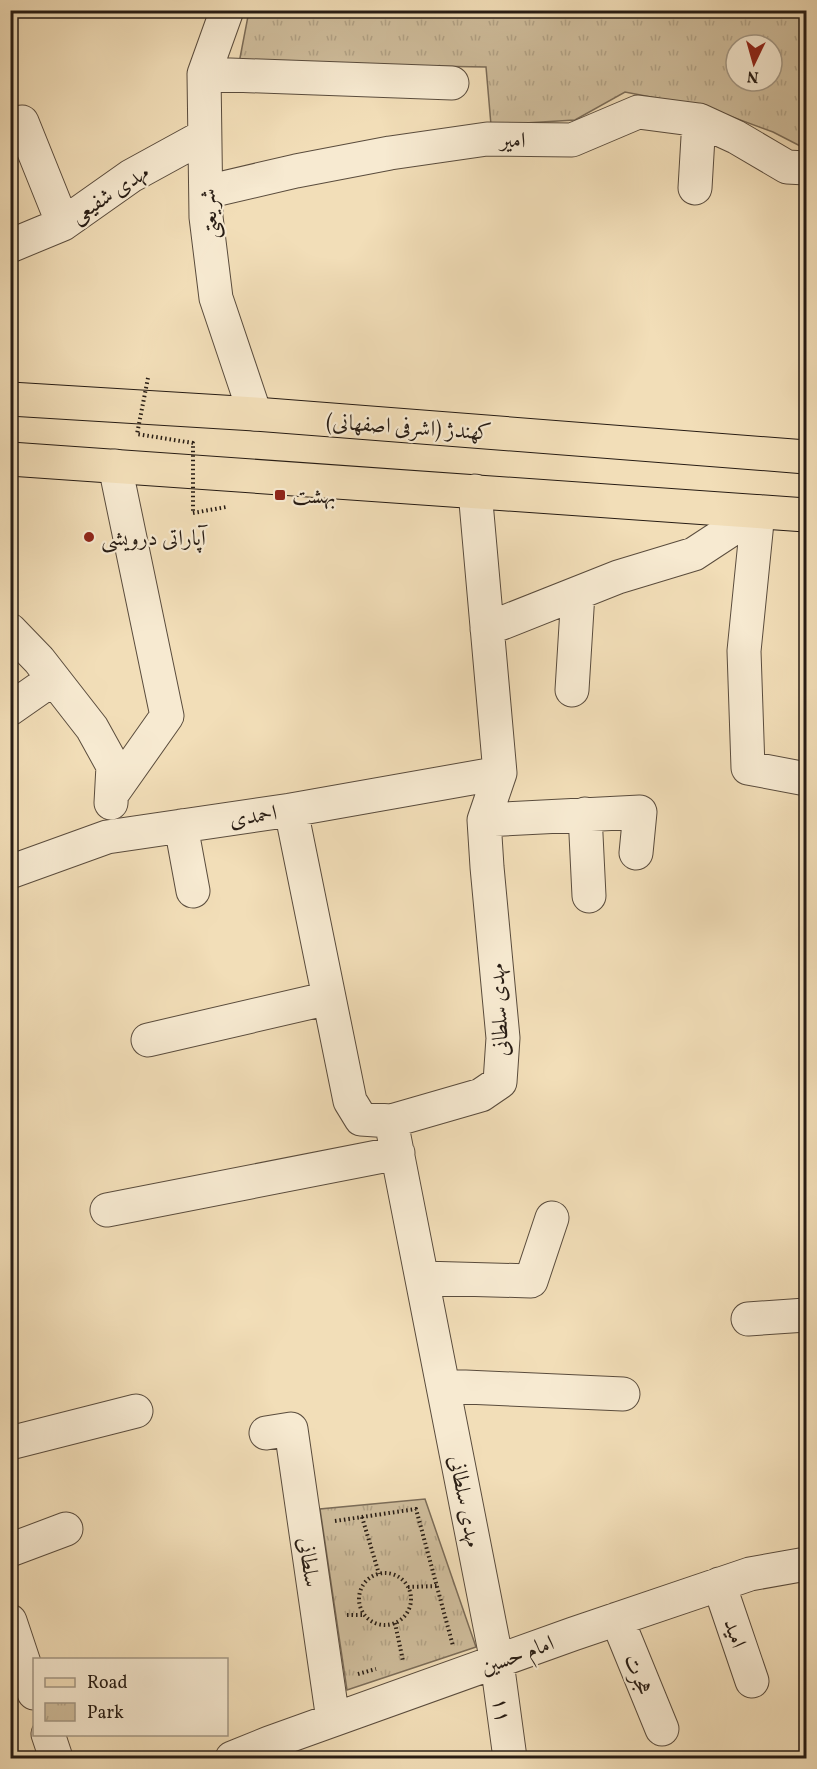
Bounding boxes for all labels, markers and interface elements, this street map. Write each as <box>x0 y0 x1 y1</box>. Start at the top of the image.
north arrow <box>724 33 784 93</box>
text: N <box>746 64 760 87</box>
street label: امیر <box>498 126 526 157</box>
street label: مهدی شفیعی <box>65 158 156 232</box>
street label: شریعتی <box>193 187 228 240</box>
street label: کهندژ (اشرفی اصفهانی) <box>325 407 493 450</box>
place label: بهشت <box>292 482 336 513</box>
marker: بهشت <box>273 488 287 502</box>
place label: آپاراتی درویشی <box>101 524 208 555</box>
marker: آپاراتی درویشی <box>82 530 96 544</box>
street label: احمدی <box>227 798 280 837</box>
street label: مهدی سلطانی <box>483 962 518 1057</box>
street label: مهدی سلطانی <box>439 1453 488 1550</box>
street label: سلطانی <box>289 1535 326 1589</box>
street label: امید <box>714 1615 753 1653</box>
street label: امام حسین <box>477 1629 560 1686</box>
street label: هجرت <box>614 1650 659 1700</box>
legend <box>33 1658 228 1736</box>
text: Road <box>87 1671 128 1696</box>
street label: ۱۱ <box>483 1695 518 1725</box>
text: Park <box>87 1701 124 1726</box>

